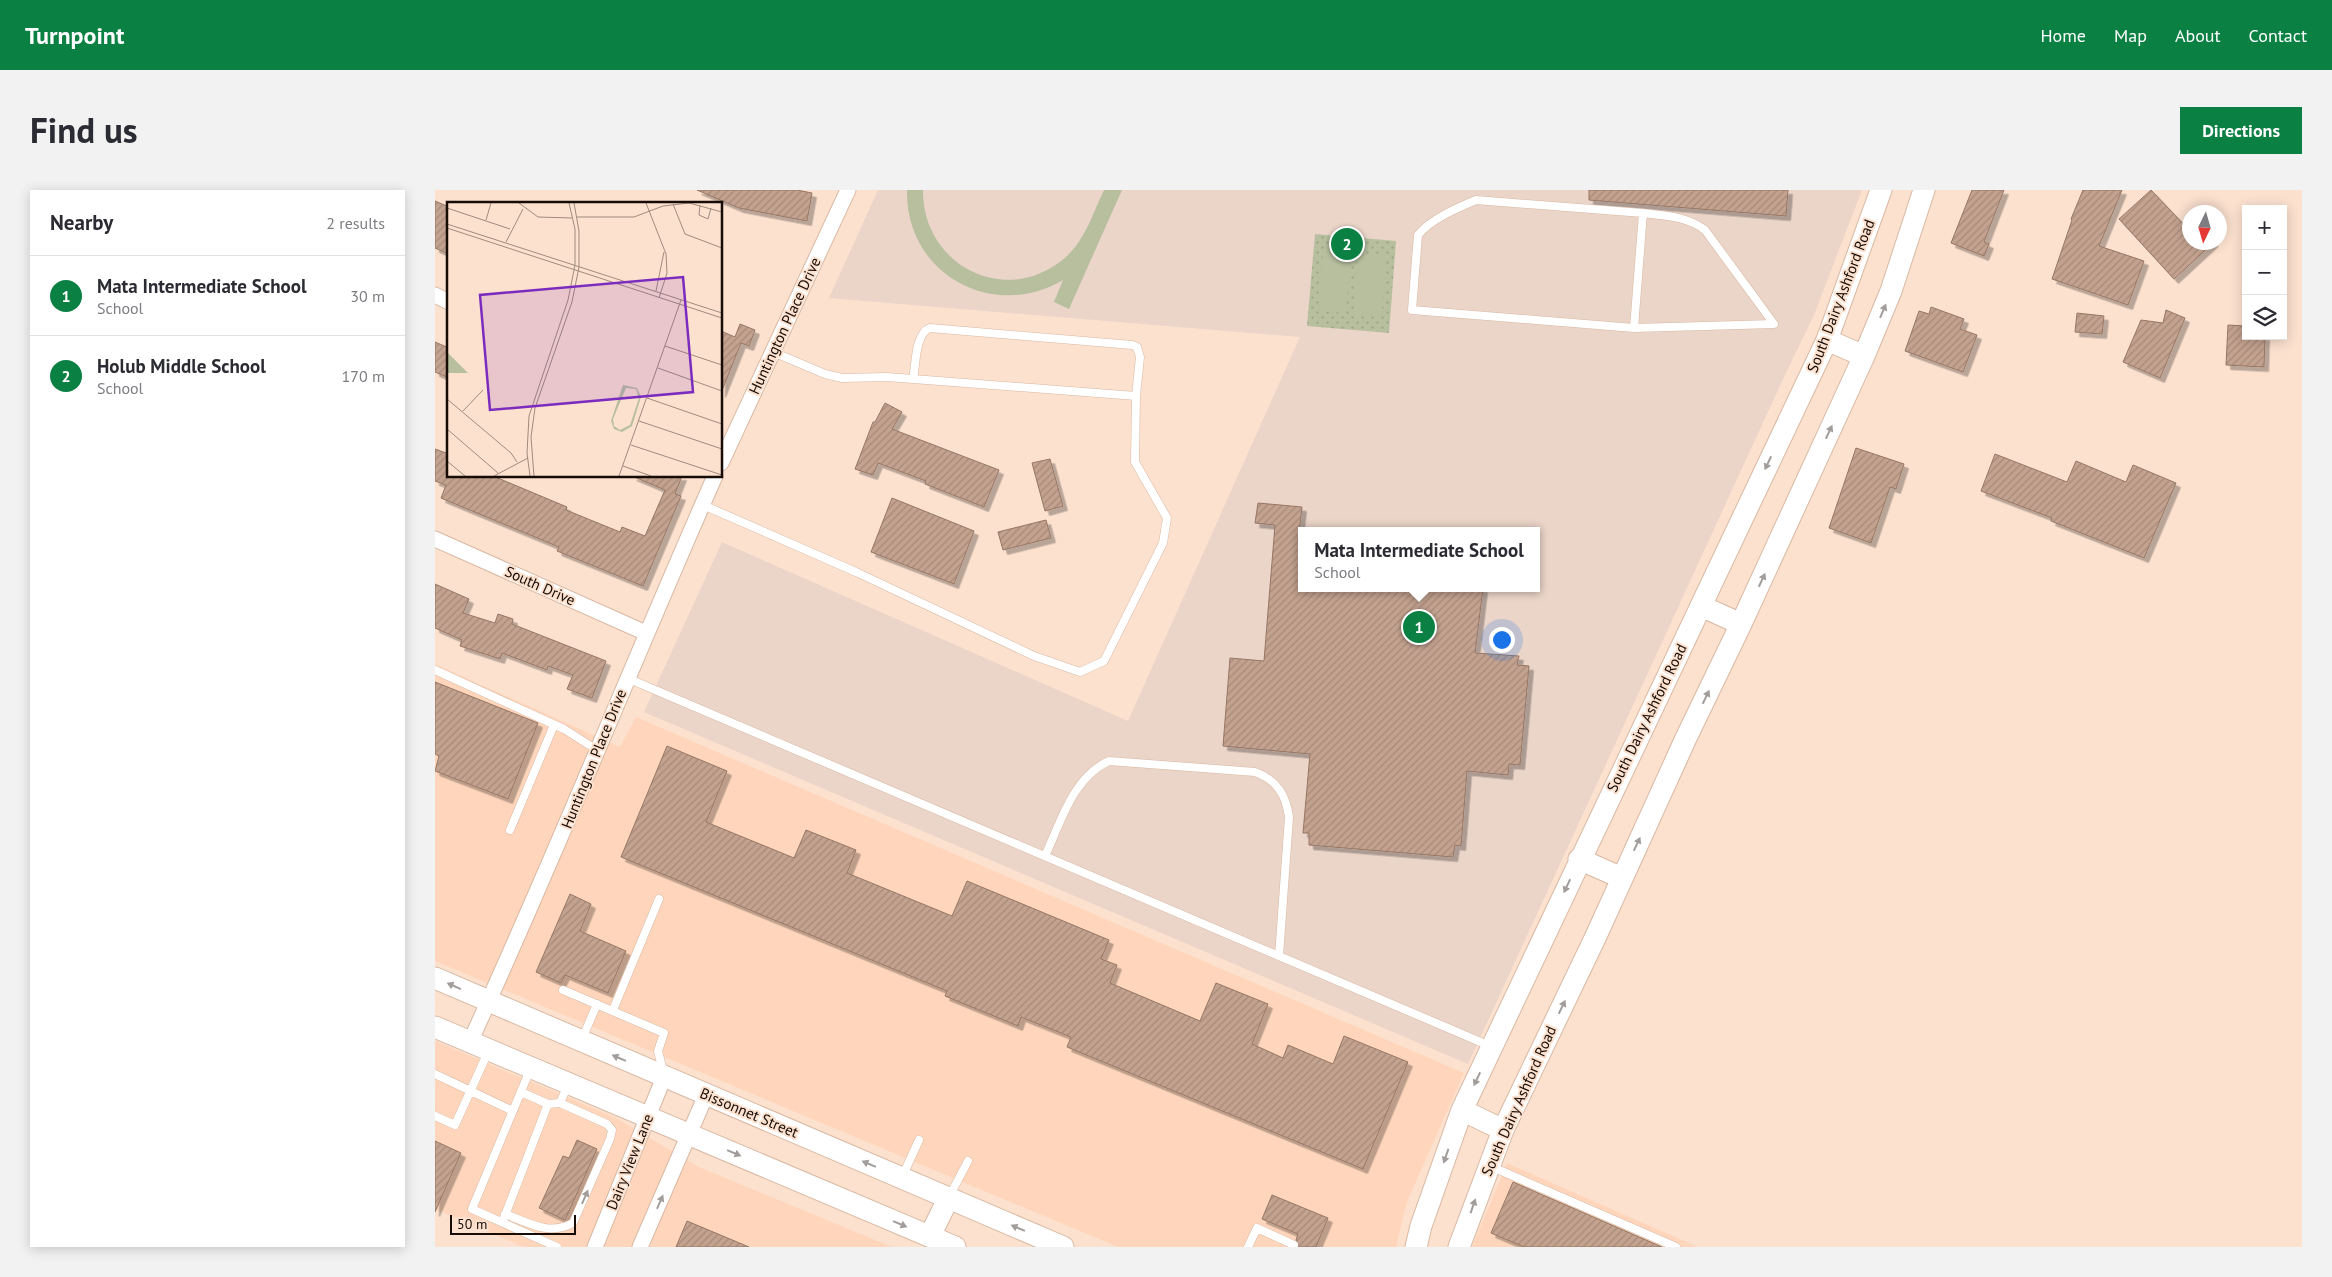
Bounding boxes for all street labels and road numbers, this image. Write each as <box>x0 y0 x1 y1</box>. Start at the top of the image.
street label: South Dairy Ashford Road <box>1803 217 1879 375</box>
street label: Huntington Place Drive <box>744 254 825 397</box>
street label: South Drive <box>502 562 578 609</box>
street label: South Dairy Ashford Road <box>1602 641 1691 795</box>
street label: Huntington Place Drive <box>557 686 630 831</box>
street label: South Dairy Ashford Road <box>1477 1023 1560 1179</box>
street label: Bissonnet Street <box>697 1083 801 1142</box>
street label: Dairy View Lane <box>602 1111 657 1213</box>

